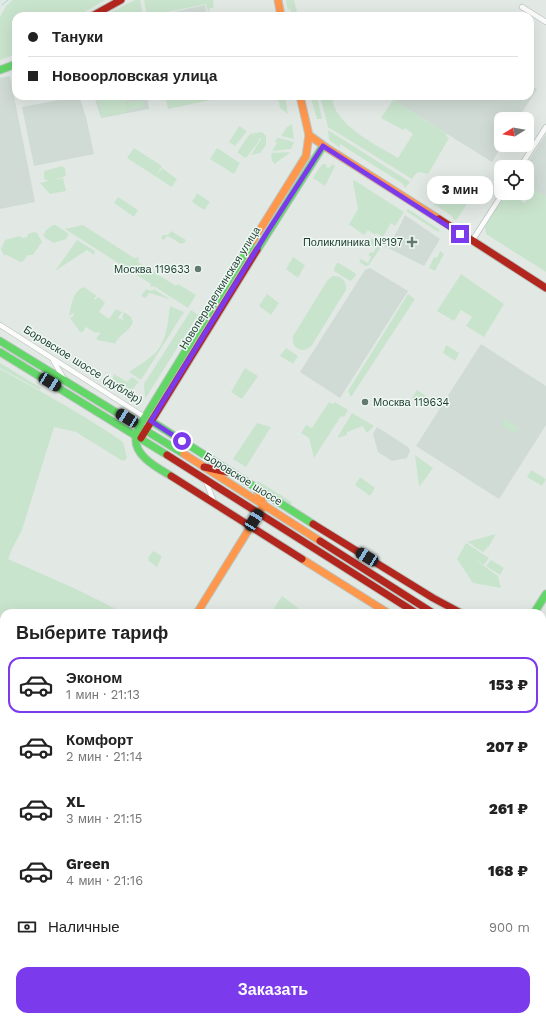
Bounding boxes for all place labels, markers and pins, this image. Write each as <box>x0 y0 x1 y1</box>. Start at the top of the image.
place label: Поликлиника №197 <box>303 236 403 249</box>
marker: Поликлиника №197 <box>406 236 418 248</box>
place label: Москва 119633 <box>114 263 190 276</box>
marker: Москва 119633 <box>193 264 203 274</box>
place label: Москва 119634 <box>373 396 450 409</box>
marker: Москва 119634 <box>360 397 370 407</box>

